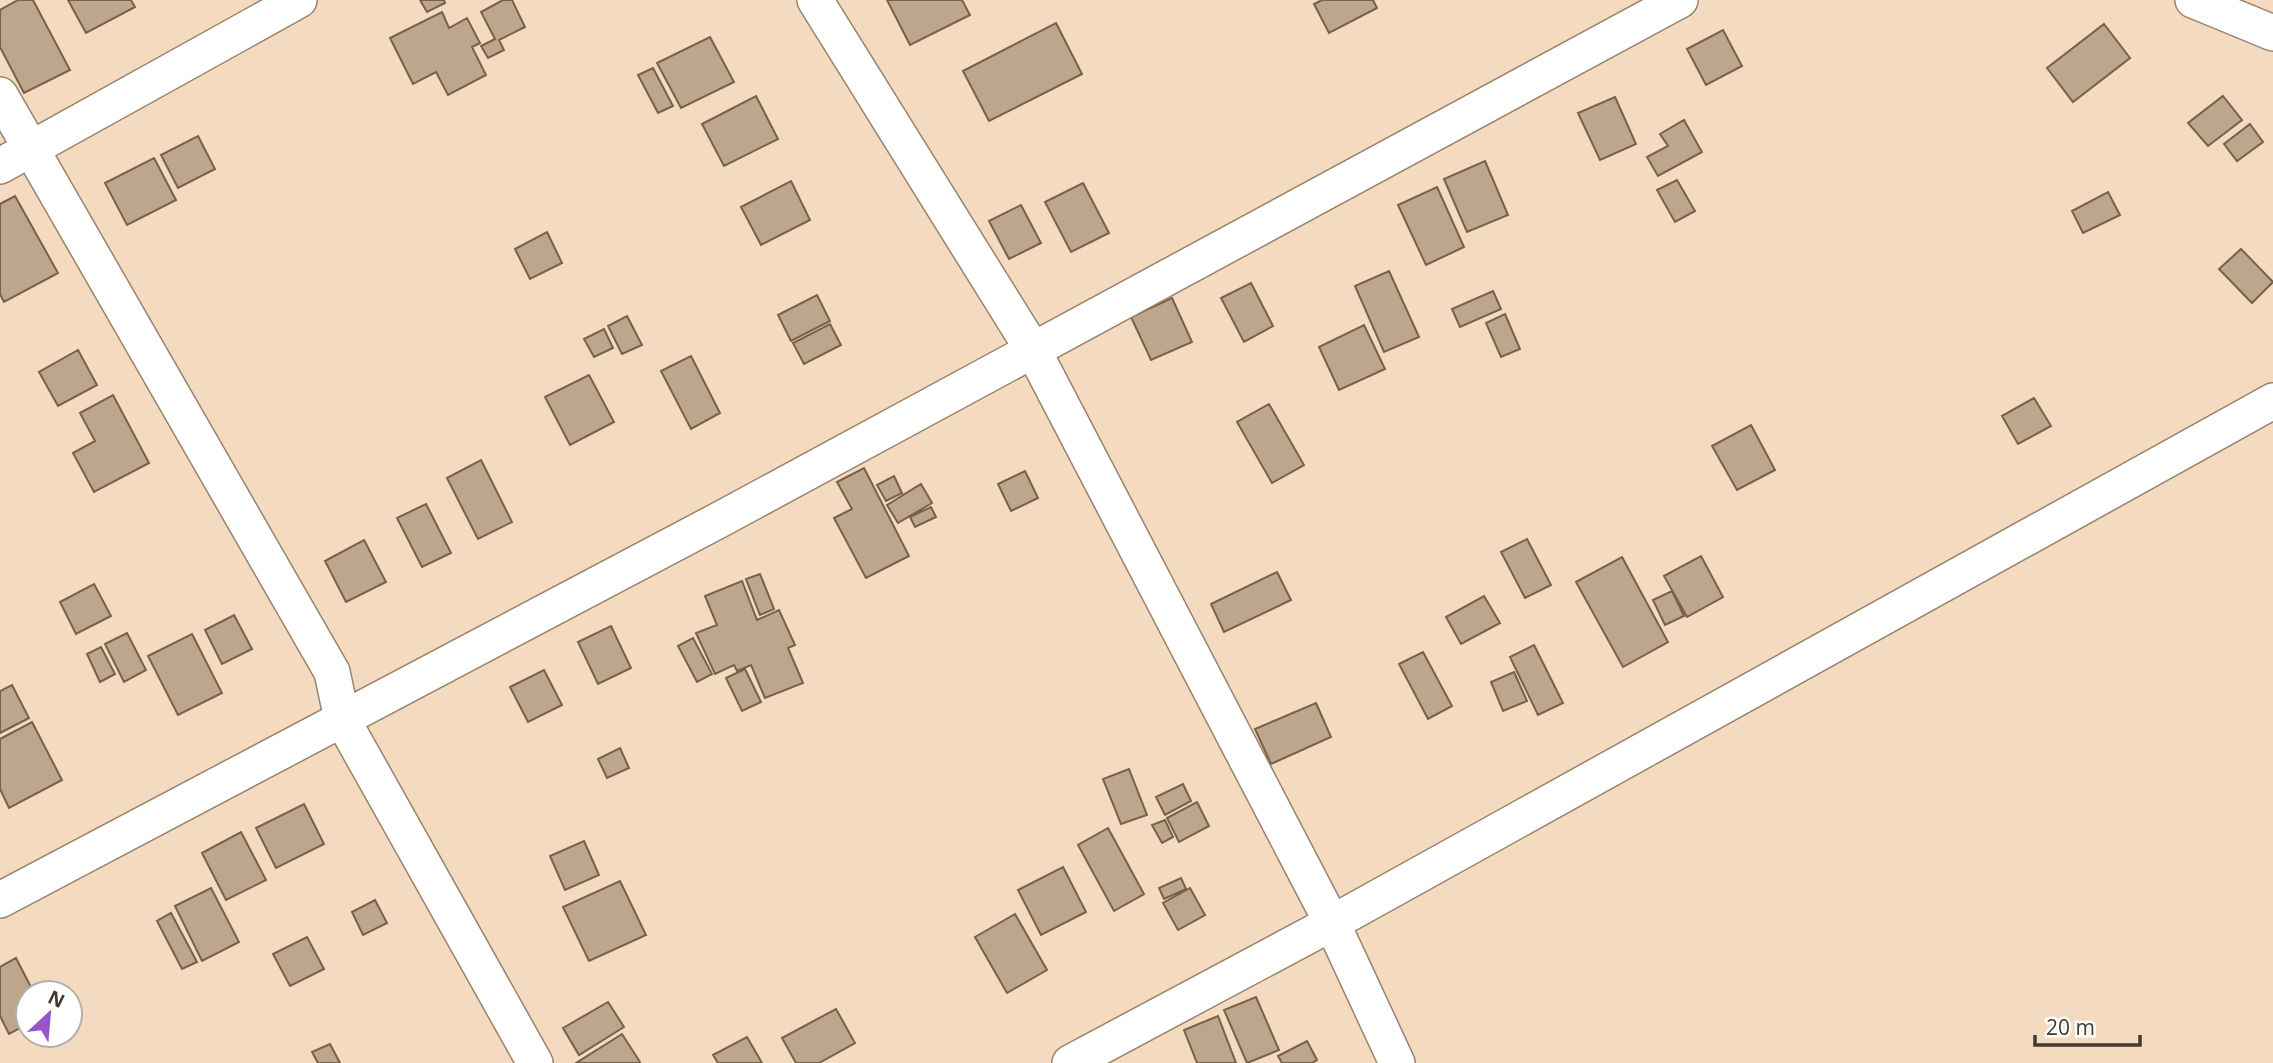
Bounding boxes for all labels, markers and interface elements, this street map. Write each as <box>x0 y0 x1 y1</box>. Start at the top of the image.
north arrow <box>14 979 84 1049</box>
text: N <box>44 984 69 1014</box>
scale bar <box>2035 1004 2140 1048</box>
text: 20 m <box>2046 1013 2095 1041</box>

